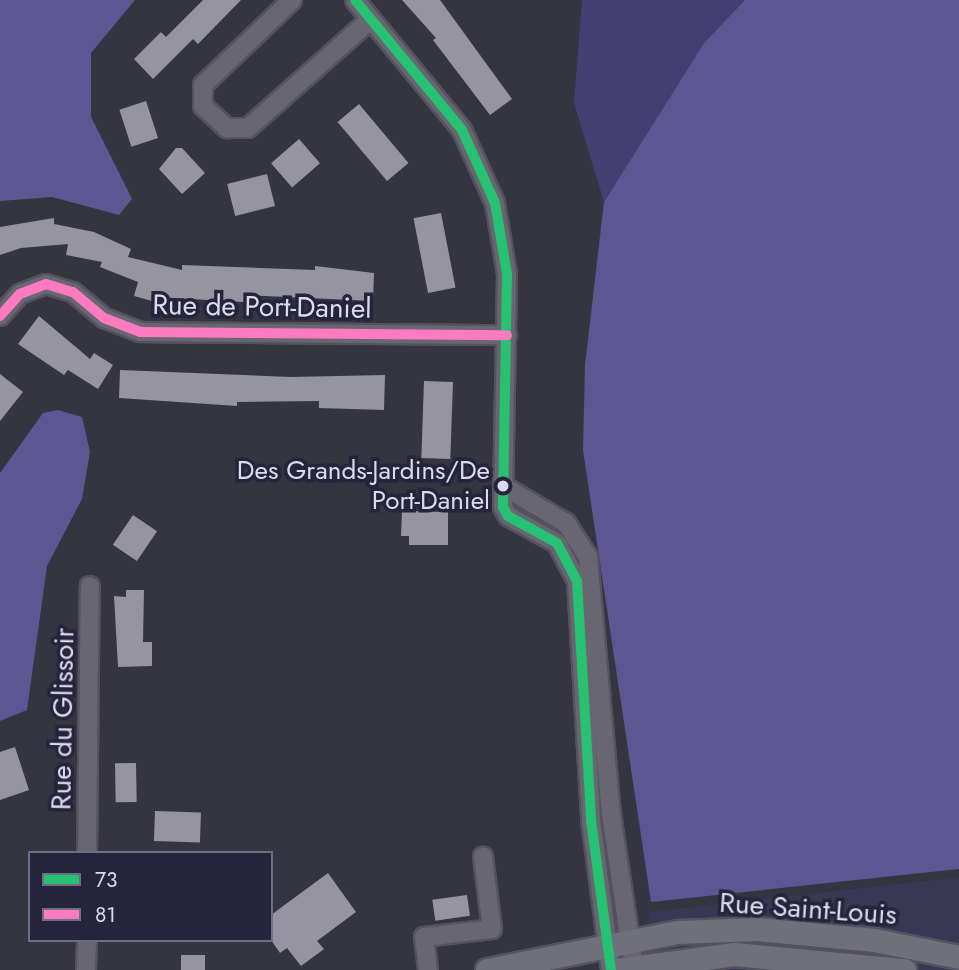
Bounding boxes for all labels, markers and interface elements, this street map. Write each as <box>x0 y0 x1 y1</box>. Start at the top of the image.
street label: Rue de Port-Daniel <box>152 288 372 326</box>
place label: Des Grands-Jardins/De Port-Daniel <box>237 455 490 516</box>
marker: Des Grands-Jardins/De Port-Daniel <box>496 479 510 493</box>
street label: Rue du Glissoir <box>45 628 81 810</box>
legend <box>28 851 273 942</box>
text: 73 <box>95 865 118 895</box>
street label: Rue Saint-Louis <box>718 886 898 932</box>
text: 81 <box>95 900 116 930</box>

